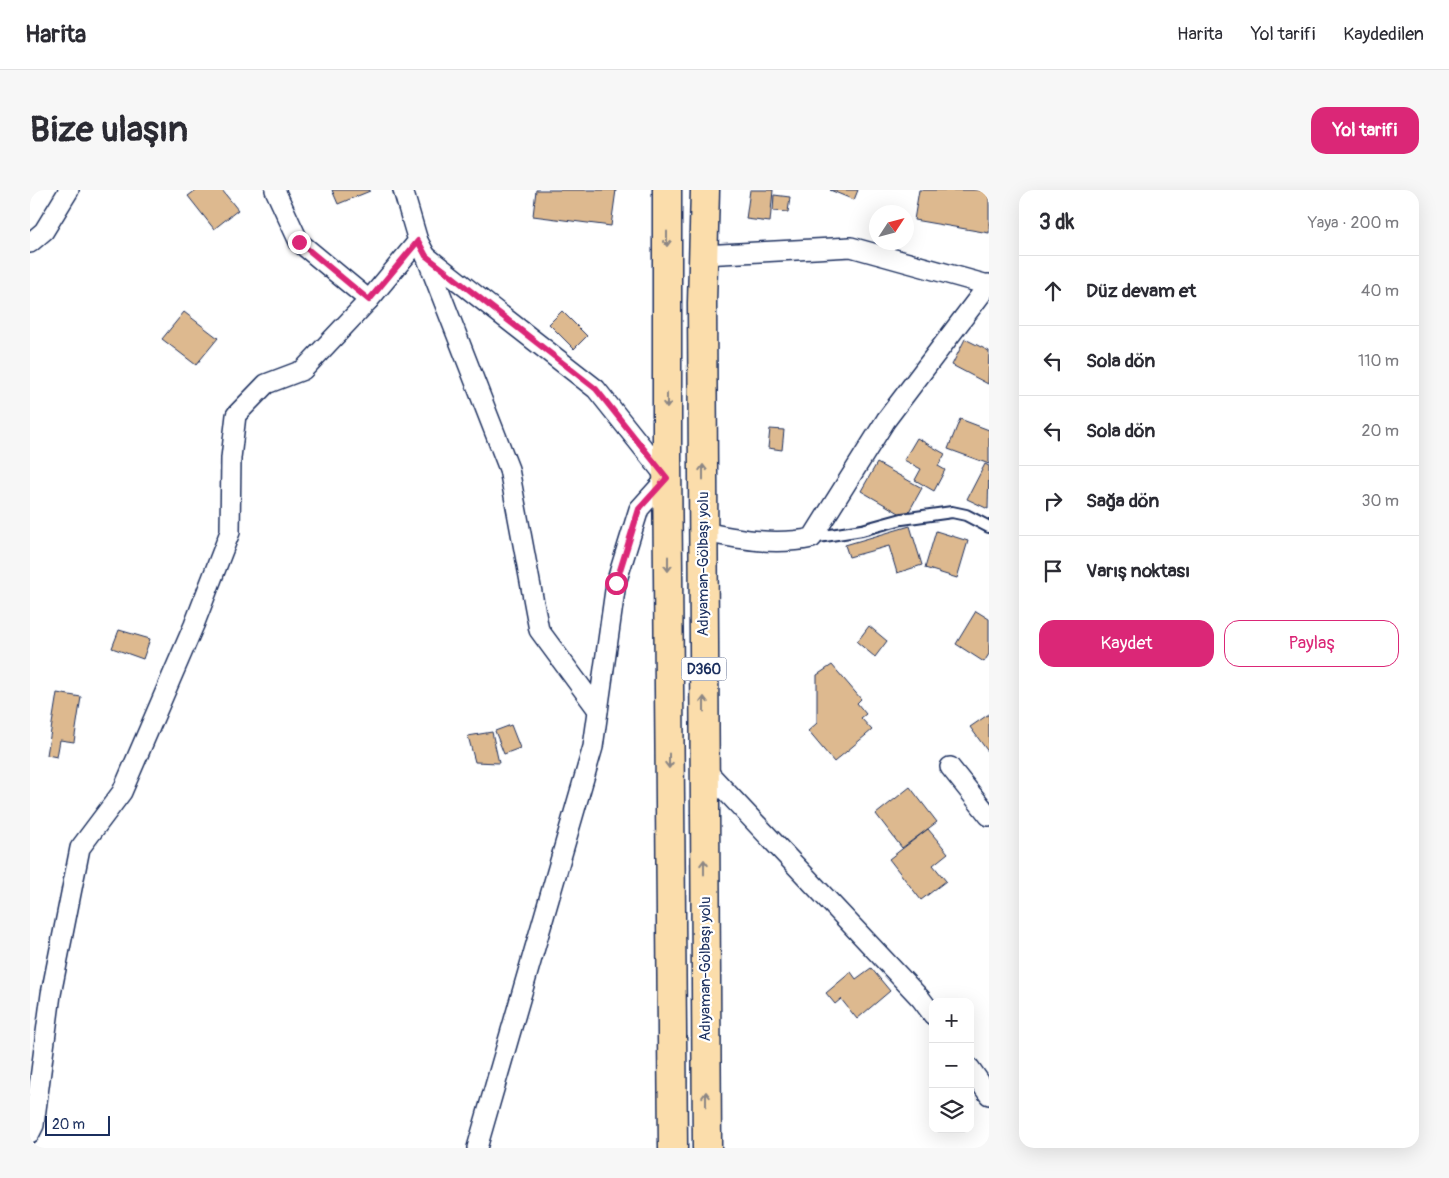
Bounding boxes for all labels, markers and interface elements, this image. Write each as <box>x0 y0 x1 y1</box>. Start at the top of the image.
text: Harita <box>25 20 86 49</box>
text: Harita <box>1177 23 1223 46</box>
text: Yol tarifi <box>1251 23 1315 46</box>
text: Kaydedilen <box>1343 23 1424 46</box>
button: Yol tarifi <box>1311 107 1419 154</box>
text: Bize ulaşın <box>30 108 188 152</box>
north arrow <box>869 205 914 250</box>
text: 3 dk <box>1039 209 1074 236</box>
text: Yaya · 200 m <box>1308 213 1399 233</box>
one-way arrow <box>662 230 672 246</box>
route end <box>288 231 311 254</box>
icon: ahead <box>1039 277 1067 305</box>
text: Düz devam et <box>1086 279 1196 303</box>
text: 40 m <box>1361 281 1399 301</box>
icon: left <box>1039 347 1067 375</box>
text: Sola dön <box>1086 349 1155 373</box>
text: 110 m <box>1358 351 1399 371</box>
one-way arrow <box>662 392 672 409</box>
icon: left <box>1039 417 1067 445</box>
text: Sola dön <box>1086 419 1155 443</box>
text: 20 m <box>1361 421 1399 441</box>
one-way arrow <box>698 464 708 480</box>
icon: right <box>1039 487 1067 515</box>
text: Sağa dön <box>1086 489 1159 513</box>
text: 30 m <box>1361 491 1399 511</box>
street label: Adıyaman-Gölbaşı yolu <box>694 492 713 636</box>
one-way arrow <box>663 555 673 571</box>
icon: arrive <box>1039 557 1067 585</box>
text: Varış noktası <box>1086 559 1190 583</box>
route start <box>605 572 628 595</box>
button: Kaydet <box>1039 620 1214 667</box>
button: Paylaş <box>1224 620 1399 667</box>
road number: D360 <box>682 658 726 680</box>
one-way arrow <box>699 697 709 713</box>
one-way arrow <box>664 752 674 769</box>
one-way arrow <box>700 859 709 875</box>
street label: Adıyaman-Gölbaşı yolu <box>696 897 715 1041</box>
map controls <box>929 998 974 1133</box>
button: + <box>929 998 974 1043</box>
button: − <box>929 1043 974 1088</box>
button: layers <box>929 1088 974 1133</box>
one-way arrow <box>701 1092 711 1108</box>
scale bar <box>45 1113 110 1136</box>
text: 20 m <box>52 1116 85 1133</box>

